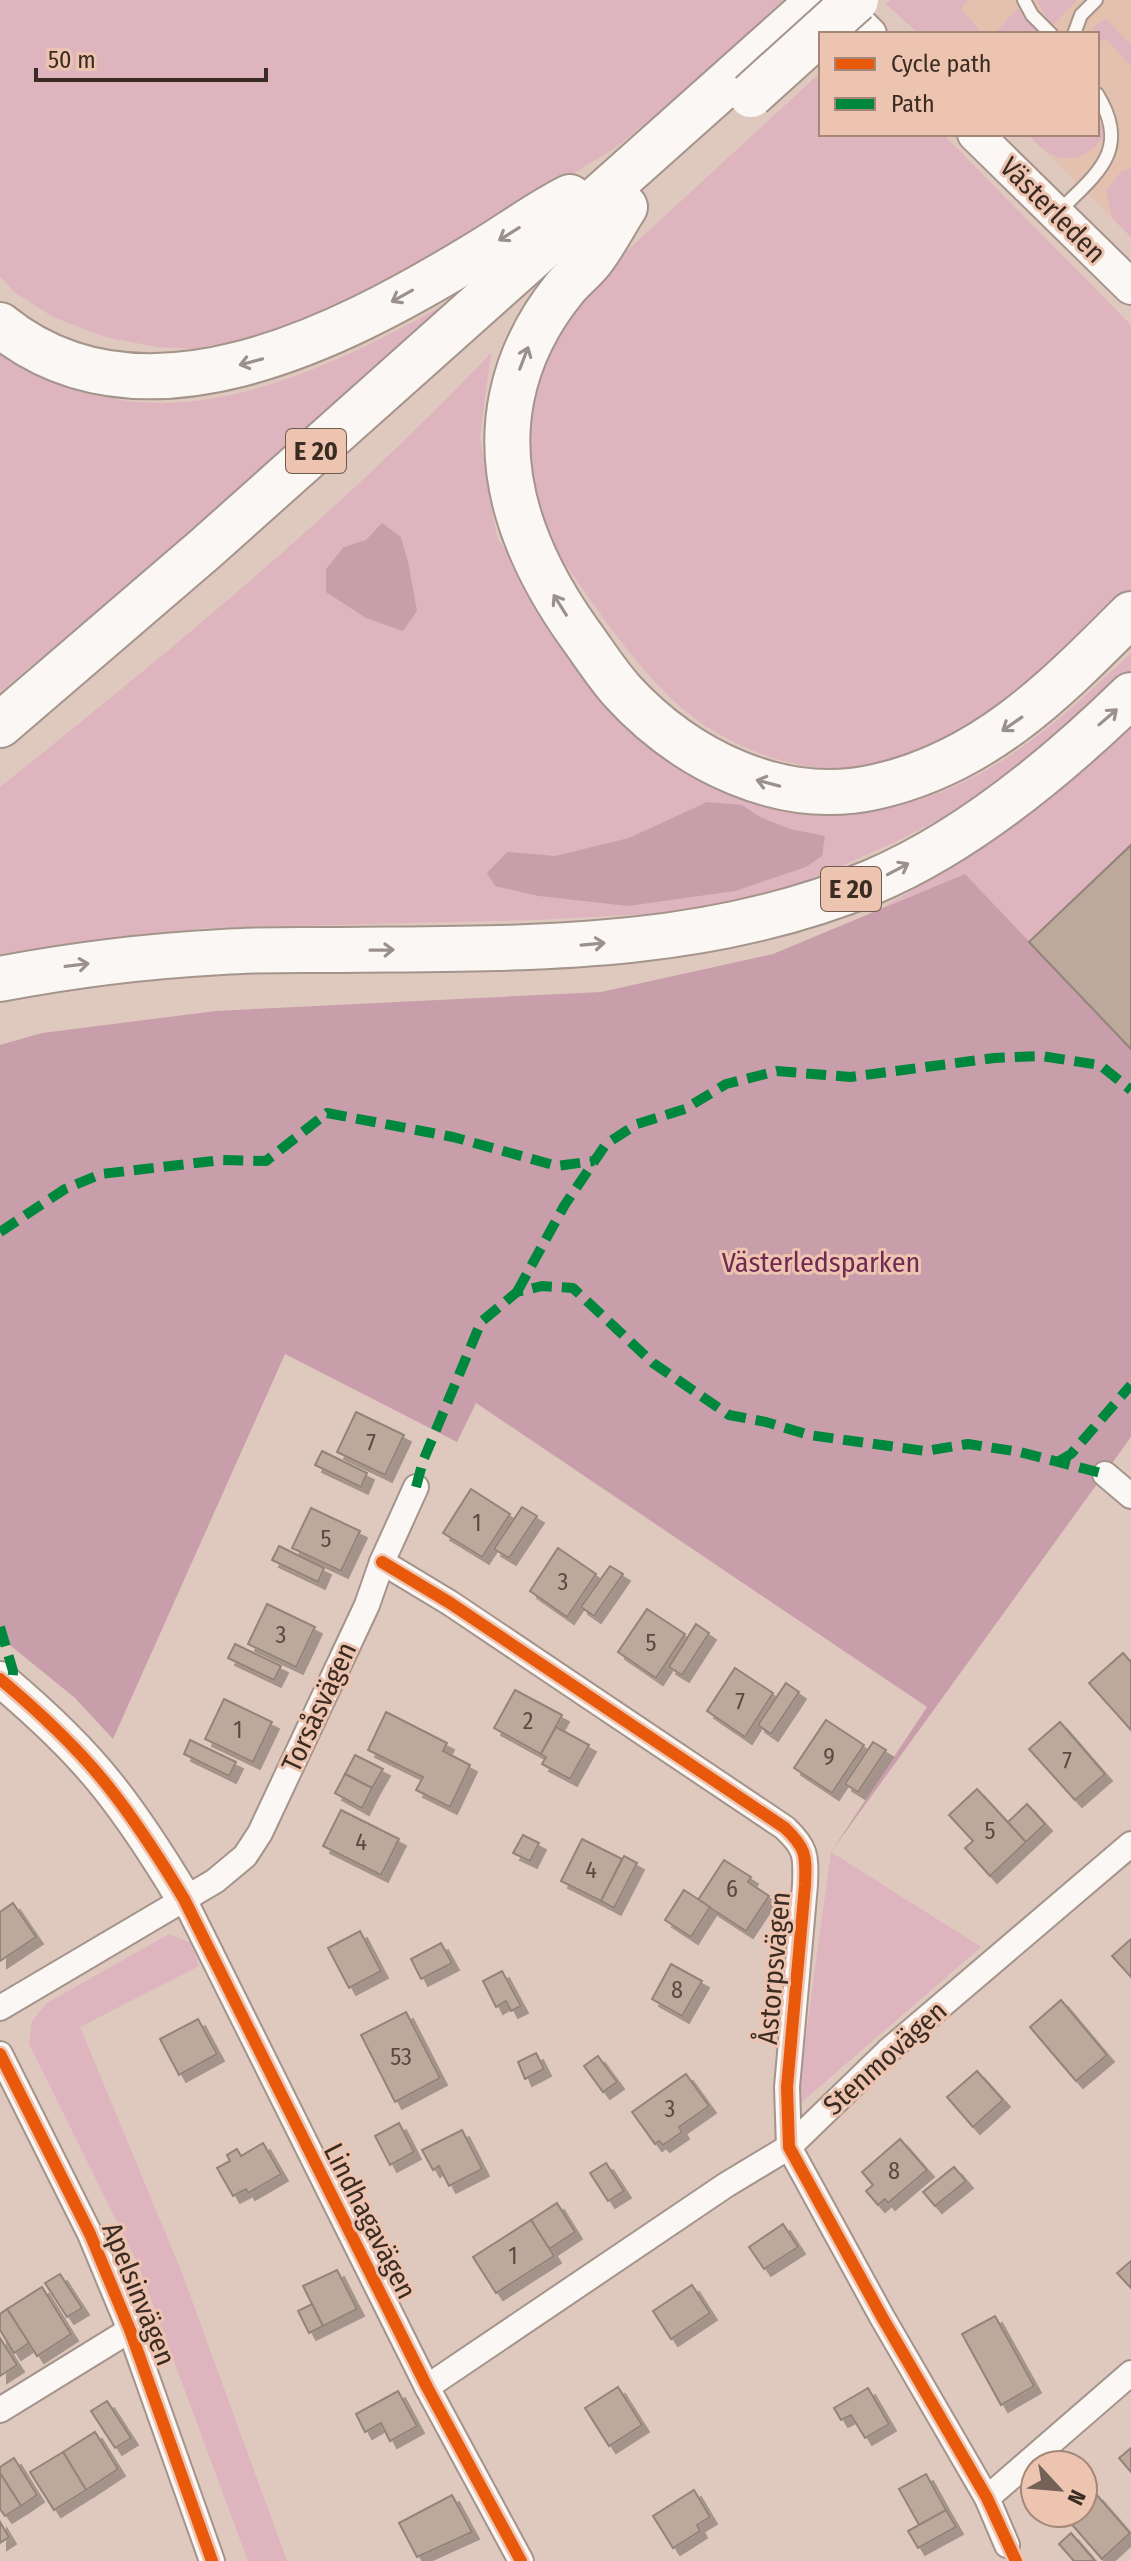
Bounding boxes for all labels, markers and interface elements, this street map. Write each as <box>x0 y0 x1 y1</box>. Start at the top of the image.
scale bar <box>36 32 266 82</box>
legend <box>819 32 1099 136</box>
text: 50 m <box>48 46 96 74</box>
text: Cycle path <box>891 50 991 78</box>
text: Path <box>891 90 935 118</box>
street label: Västerleden <box>993 150 1113 270</box>
one-way arrow <box>498 226 521 242</box>
one-way arrow <box>391 288 414 304</box>
one-way arrow <box>518 346 532 371</box>
one-way arrow <box>238 355 264 370</box>
road number: E 20 <box>286 429 346 473</box>
one-way arrow <box>552 594 568 617</box>
one-way arrow <box>1097 708 1117 726</box>
one-way arrow <box>1001 716 1023 732</box>
one-way arrow <box>756 775 781 790</box>
one-way arrow <box>885 860 909 876</box>
road number: E 20 <box>821 867 881 911</box>
one-way arrow <box>579 936 606 951</box>
one-way arrow <box>368 942 395 957</box>
one-way arrow <box>64 957 89 972</box>
park label: Västerledsparken <box>722 1246 920 1279</box>
house number: 7 <box>366 1429 376 1457</box>
house number: 1 <box>472 1509 482 1537</box>
house number: 5 <box>320 1525 332 1553</box>
house number: 3 <box>558 1568 568 1596</box>
house number: 3 <box>276 1621 286 1649</box>
house number: 5 <box>645 1629 657 1657</box>
street label: Torsåsvägen <box>275 1637 363 1777</box>
house number: 7 <box>735 1688 745 1716</box>
house number: 2 <box>523 1707 533 1735</box>
house number: 1 <box>233 1716 243 1744</box>
house number: 9 <box>823 1743 835 1771</box>
house number: 7 <box>1062 1747 1072 1775</box>
house number: 5 <box>984 1817 996 1845</box>
house number: 4 <box>355 1828 367 1856</box>
house number: 4 <box>585 1856 597 1884</box>
house number: 6 <box>726 1875 738 1903</box>
street label: Åstorpsvägen <box>749 1890 797 2046</box>
house number: 8 <box>671 1976 683 2004</box>
street label: Stenmovägen <box>817 1994 953 2122</box>
house number: 53 <box>390 2043 412 2071</box>
house number: 3 <box>665 2095 675 2123</box>
street label: Lindhagavägen <box>317 2138 423 2304</box>
house number: 8 <box>888 2157 900 2185</box>
street label: Apelsinvägen <box>95 2218 183 2370</box>
house number: 1 <box>508 2242 518 2270</box>
north arrow <box>1019 2449 1099 2529</box>
text: N <box>1062 2486 1092 2509</box>

